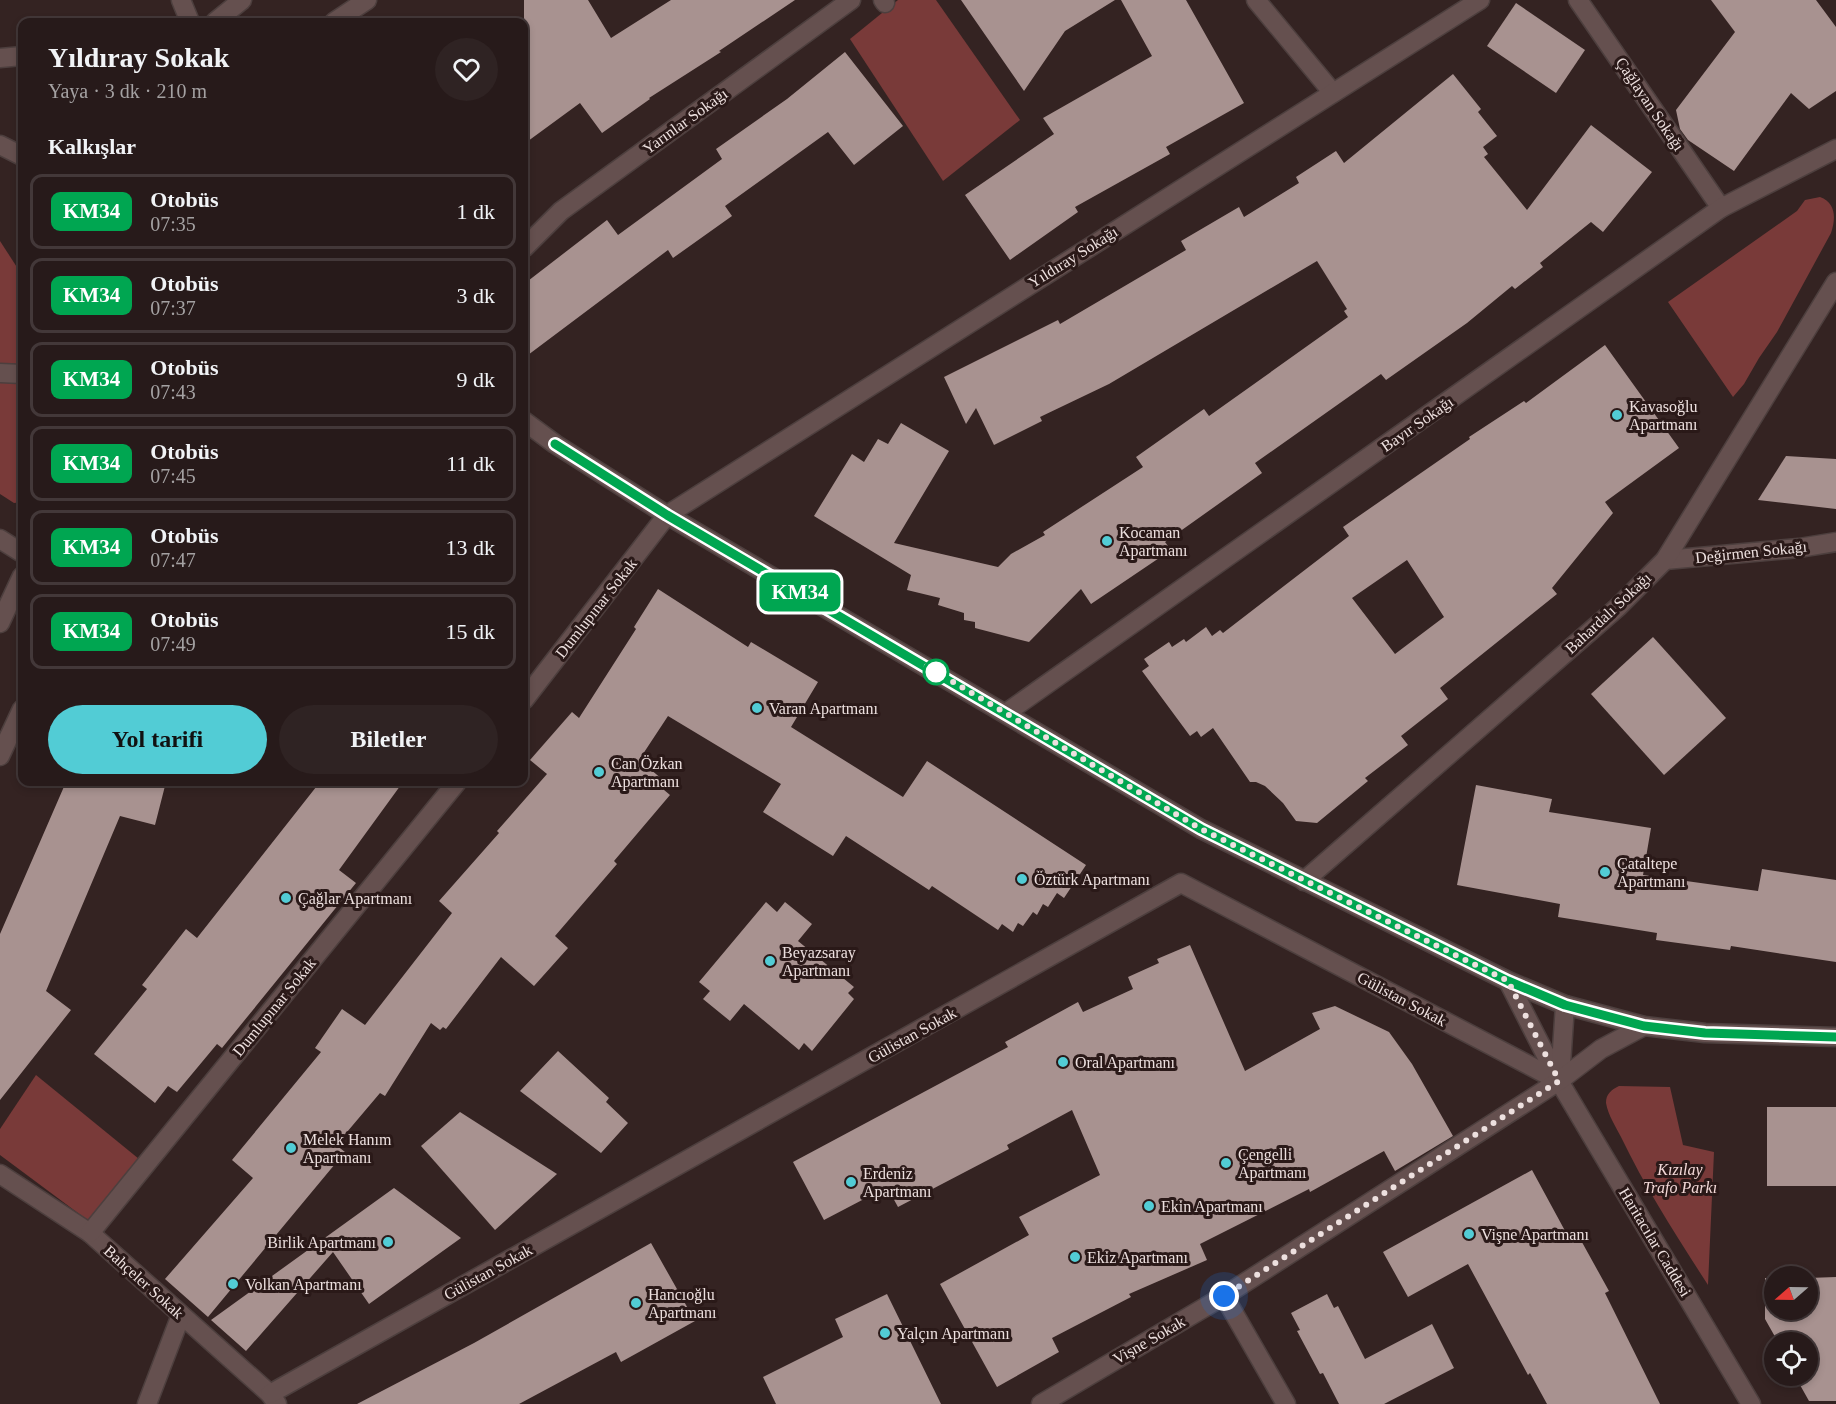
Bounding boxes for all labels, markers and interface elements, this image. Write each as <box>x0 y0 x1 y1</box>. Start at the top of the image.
button: heart <box>435 38 498 101</box>
text: Yıldıray Sokak <box>48 42 229 73</box>
street label: Çağlayan Sokağı <box>1612 54 1688 155</box>
text: Yaya · 3 dk · 210 m <box>48 80 207 102</box>
street label: Yarınlar Sokağı <box>639 84 732 158</box>
text: Kalkışlar <box>48 134 136 159</box>
text: Otobüs <box>150 187 219 212</box>
text: KM34 <box>63 199 120 223</box>
text: 1 dk <box>457 199 495 224</box>
text: 07:35 <box>150 213 196 235</box>
street label: Yıldıray Sokağı <box>1025 223 1122 292</box>
text: Otobüs <box>150 271 219 296</box>
text: KM34 <box>63 283 120 307</box>
text: 3 dk <box>457 283 495 308</box>
text: 07:37 <box>150 297 196 319</box>
text: Otobüs <box>150 355 219 380</box>
text: KM34 <box>63 367 120 391</box>
text: 9 dk <box>457 367 495 392</box>
text: 07:43 <box>150 381 196 403</box>
street label: Bayır Sokağı <box>1378 393 1457 456</box>
place label: Kavasoğlu Apartmanı <box>1629 398 1698 434</box>
marker: Kavasoğlu Apartmanı <box>1610 408 1624 422</box>
text: Otobüs <box>150 439 219 464</box>
text: KM34 <box>63 451 120 475</box>
text: 11 dk <box>446 451 495 476</box>
text: 07:45 <box>150 465 196 487</box>
text: Otobüs <box>150 523 219 548</box>
place label: Kocaman Apartmanı <box>1119 524 1188 560</box>
marker: Kocaman Apartmanı <box>1100 534 1114 548</box>
text: KM34 <box>63 535 120 559</box>
text: 13 dk <box>446 535 495 560</box>
street label: Değirmen Sokağı <box>1694 538 1808 567</box>
text: 07:47 <box>150 549 196 571</box>
street label: Dumlupınar Sokak <box>552 555 641 662</box>
street label: Bahardalı Sokağı <box>1562 569 1655 658</box>
line badge: KM34 <box>758 572 842 612</box>
text: KM34 <box>771 580 829 604</box>
text: Otobüs <box>150 607 219 632</box>
text: KM34 <box>63 619 120 643</box>
text: 15 dk <box>446 619 495 644</box>
text: 07:49 <box>150 633 196 655</box>
unlabelled marker <box>923 659 949 685</box>
place label: Varan Apartmanı <box>769 700 878 718</box>
marker: Varan Apartmanı <box>750 701 764 715</box>
button: Yol tarifi <box>48 705 267 774</box>
button: Biletler <box>279 705 498 774</box>
place label: Can Özkan Apartmanı <box>611 755 683 791</box>
marker: Can Özkan Apartmanı <box>592 765 606 779</box>
place label: Çataltepe Apartmanı <box>1617 855 1686 891</box>
marker: Çataltepe Apartmanı <box>1598 865 1612 879</box>
place label: Öztürk Apartmanı <box>1034 871 1151 889</box>
marker: Öztürk Apartmanı <box>1015 872 1029 886</box>
place label: Çağlar Apartmanı <box>298 890 413 908</box>
marker: Çağlar Apartmanı <box>279 891 293 905</box>
place label: Beyazsaray Apartmanı <box>782 944 856 980</box>
marker: Beyazsaray Apartmanı <box>763 954 777 968</box>
street label: Dumlupınar Sokak <box>229 955 320 1060</box>
street label: Gülistan Sokak <box>1355 968 1449 1030</box>
street label: Gülistan Sokak <box>865 1004 959 1066</box>
place label: Oral Apartmanı <box>1075 1054 1176 1072</box>
marker: Oral Apartmanı <box>1056 1055 1070 1069</box>
place label: Melek Hanım Apartmanı <box>303 1131 392 1167</box>
marker: Melek Hanım Apartmanı <box>284 1141 298 1155</box>
place label: Çengelli Apartmanı <box>1238 1146 1307 1182</box>
marker: Çengelli Apartmanı <box>1219 1156 1233 1170</box>
park label: Kızılay Trafo Parkı <box>1643 1161 1717 1197</box>
place label: Erdeniz Apartmanı <box>863 1165 932 1201</box>
marker: Erdeniz Apartmanı <box>844 1175 858 1189</box>
street label: Haritacılar Caddesi <box>1616 1184 1694 1300</box>
place label: Ekin Apartmanı <box>1161 1198 1263 1216</box>
marker: Ekin Apartmanı <box>1142 1199 1156 1213</box>
place label: Vişne Apartmanı <box>1481 1226 1589 1244</box>
marker: Vişne Apartmanı <box>1462 1227 1476 1241</box>
place label: Birlik Apartmanı <box>267 1234 377 1252</box>
marker: Birlik Apartmanı <box>381 1235 395 1249</box>
street label: Gülistan Sokak <box>441 1241 535 1303</box>
street label: Bahçeler Sokak <box>100 1242 187 1323</box>
place label: Ekiz Apartmanı <box>1087 1249 1188 1267</box>
marker: Ekiz Apartmanı <box>1068 1250 1082 1264</box>
north arrow <box>1764 1266 1818 1320</box>
map controls <box>1764 1266 1818 1386</box>
place label: Volkan Apartmanı <box>245 1276 362 1294</box>
marker: Volkan Apartmanı <box>226 1277 240 1291</box>
your location <box>1209 1281 1239 1311</box>
place label: Hancıoğlu Apartmanı <box>648 1286 717 1322</box>
marker: Hancıoğlu Apartmanı <box>629 1296 643 1310</box>
street label: Vişne Sokak <box>1110 1313 1189 1368</box>
place label: Yalçın Apartmanı <box>897 1325 1010 1343</box>
marker: Yalçın Apartmanı <box>878 1326 892 1340</box>
button: locate <box>1764 1332 1818 1386</box>

